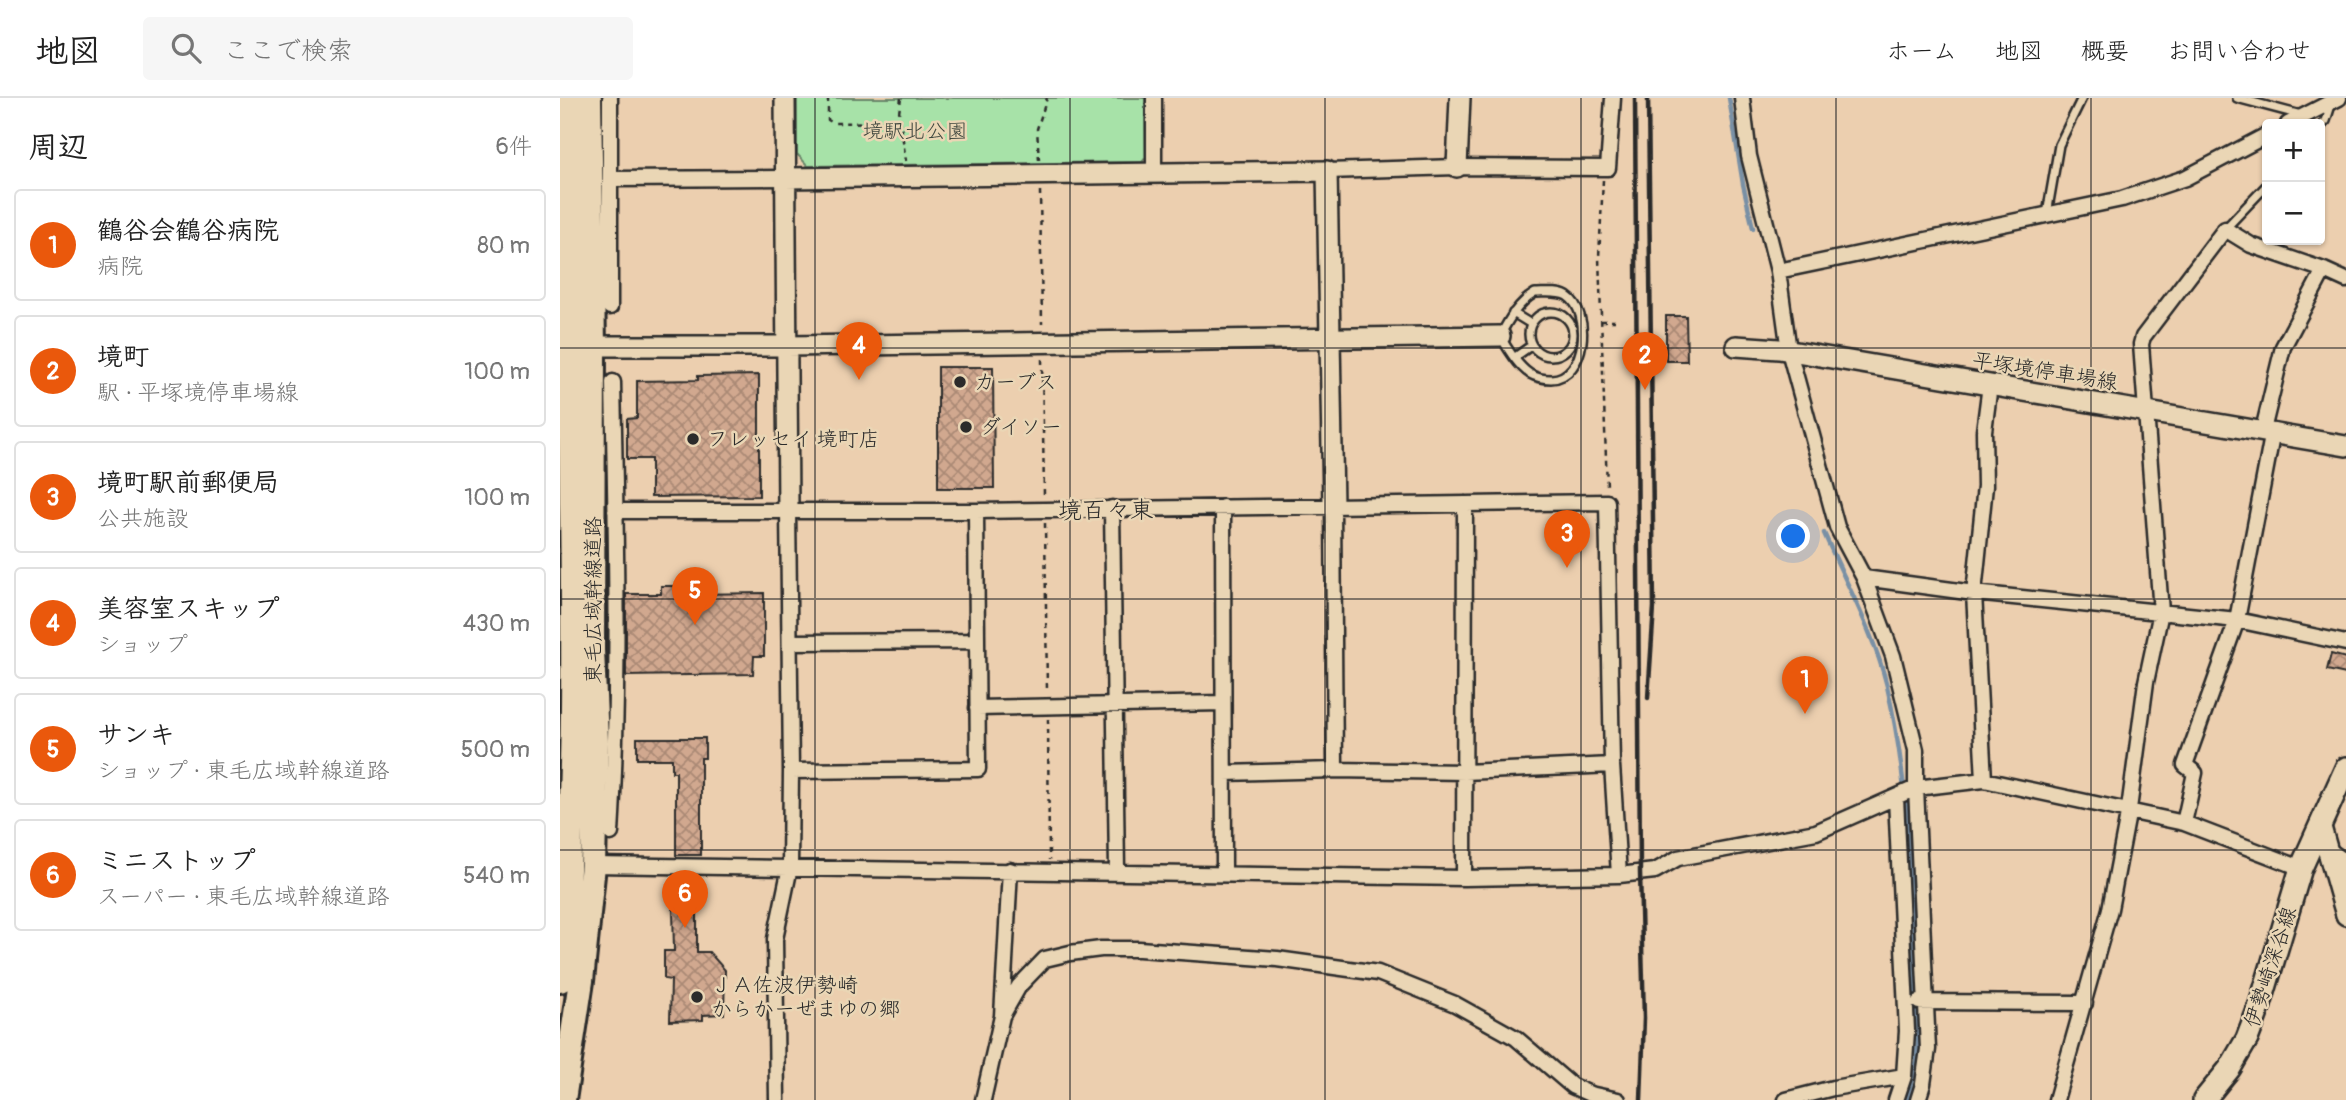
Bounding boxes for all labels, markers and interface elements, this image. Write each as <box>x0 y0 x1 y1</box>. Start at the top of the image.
search box <box>143 17 633 80</box>
icon: search <box>167 29 205 67</box>
text: 地図 <box>35 31 101 72</box>
text: ここで検索 <box>223 35 353 67</box>
text: ホーム <box>1886 37 1957 66</box>
text: 地図 <box>1995 37 2043 66</box>
text: 概要 <box>2081 37 2129 66</box>
text: お問い合わせ <box>2167 37 2311 66</box>
park label: 境駅北公園 <box>863 118 968 145</box>
map controls <box>2262 119 2325 245</box>
button: + <box>2262 119 2325 182</box>
text: 周辺 <box>28 129 88 166</box>
text: 6件 <box>496 132 532 161</box>
button: − <box>2262 182 2325 245</box>
text: 鶴谷会鶴谷病院 <box>97 215 279 247</box>
text: 1 <box>49 231 58 260</box>
text: 80 m <box>477 231 530 260</box>
text: 病院 <box>97 252 143 281</box>
pin: 4 <box>836 322 882 380</box>
pin: 2 <box>1622 332 1668 390</box>
text: 境町 <box>97 341 149 373</box>
street label: 平塚境停車場線 <box>1970 347 2120 396</box>
text: 2 <box>47 357 59 386</box>
text: 100 m <box>464 357 530 386</box>
place label: カーブス <box>974 369 1057 396</box>
marker: カーブス <box>952 374 968 390</box>
text: 駅 · 平塚境停車場線 <box>97 378 298 407</box>
place label: ダイソー <box>980 414 1062 441</box>
marker: ダイソー <box>958 419 974 435</box>
place label: フレッセイ 境町店 <box>707 426 880 453</box>
marker: フレッセイ 境町店 <box>685 431 701 447</box>
text: 境町駅前郵便局 <box>97 467 279 499</box>
text: 3 <box>47 483 59 512</box>
text: 100 m <box>464 483 530 512</box>
district label: 境百々東 <box>1058 496 1154 525</box>
text: 公共施設 <box>97 504 189 533</box>
pin: 3 <box>1544 510 1590 568</box>
street label: 東毛広域幹線道路 <box>580 516 607 684</box>
your location <box>1776 519 1810 553</box>
pin: 5 <box>672 567 718 625</box>
text: 美容室スキップ <box>97 593 280 625</box>
text: 4 <box>46 609 60 638</box>
text: 430 m <box>463 609 530 638</box>
text: ショップ <box>97 630 188 659</box>
pin: 1 <box>1782 656 1828 714</box>
text: サンキ <box>97 719 175 751</box>
text: 5 <box>47 735 59 764</box>
text: 500 m <box>461 735 530 764</box>
text: ショップ · 東毛広域幹線道路 <box>97 756 390 785</box>
text: ミニストップ <box>97 845 256 877</box>
text: 6 <box>46 861 60 890</box>
text: 540 m <box>463 861 530 890</box>
pin: 6 <box>662 870 708 928</box>
text: スーパー · 東毛広域幹線道路 <box>97 882 390 911</box>
street label: 伊勢崎深谷線 <box>2238 903 2303 1031</box>
place label: ＪＡ佐波伊勢崎 からかーぜまゆの郷 <box>711 972 900 1023</box>
marker: ＪＡ佐波伊勢崎 からかーぜまゆの郷 <box>689 989 705 1005</box>

